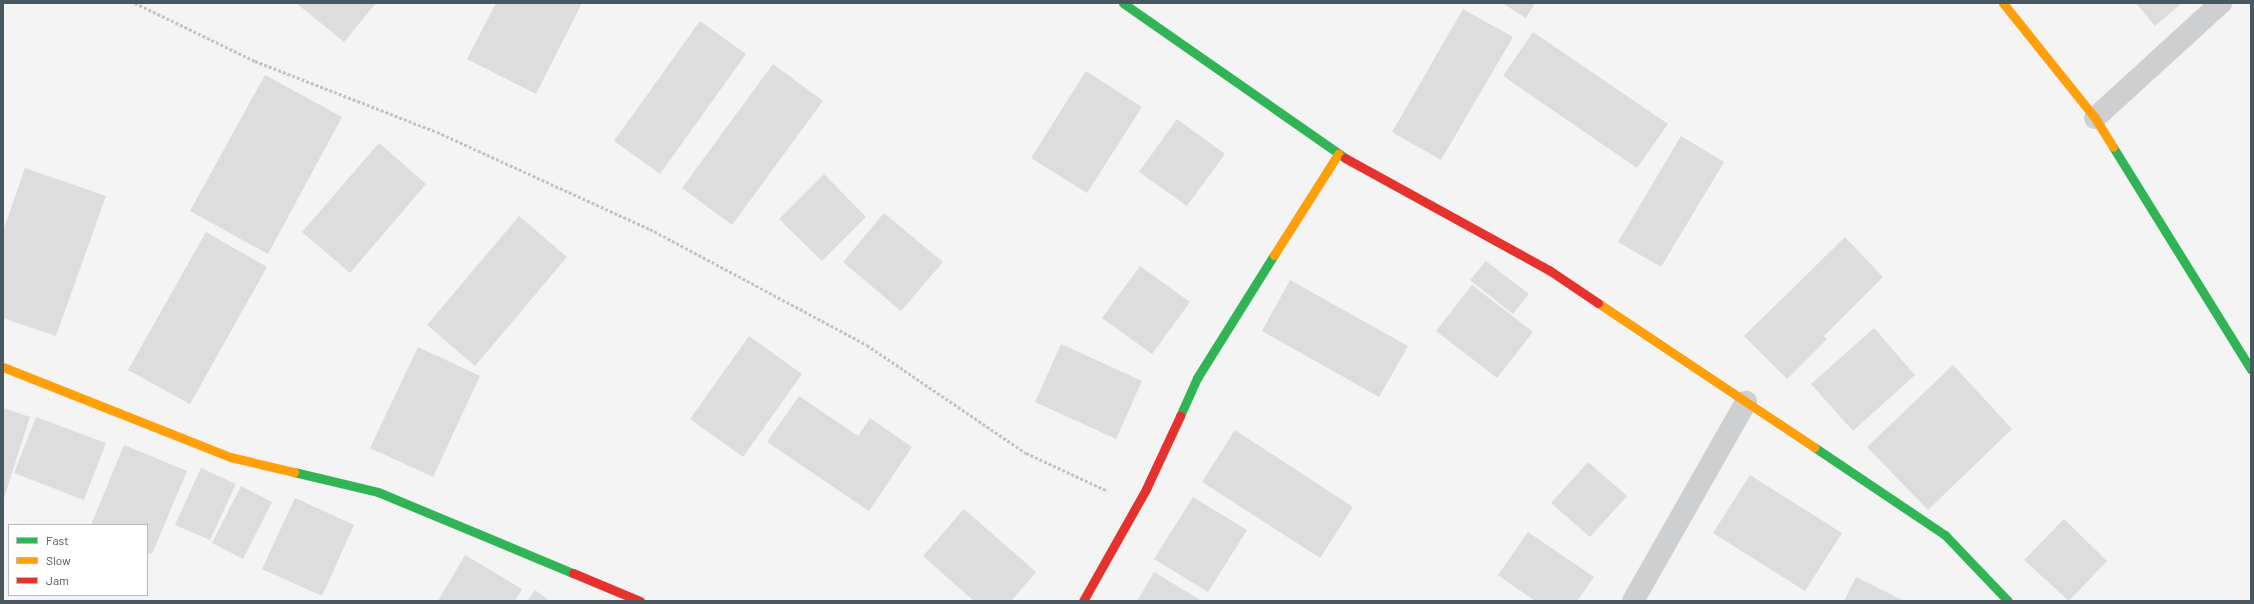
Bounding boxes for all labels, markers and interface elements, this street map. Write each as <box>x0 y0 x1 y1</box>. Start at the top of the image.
legend <box>8 524 148 596</box>
text: Fast <box>46 533 69 547</box>
text: Slow <box>46 553 71 567</box>
text: Jam <box>46 573 69 587</box>

